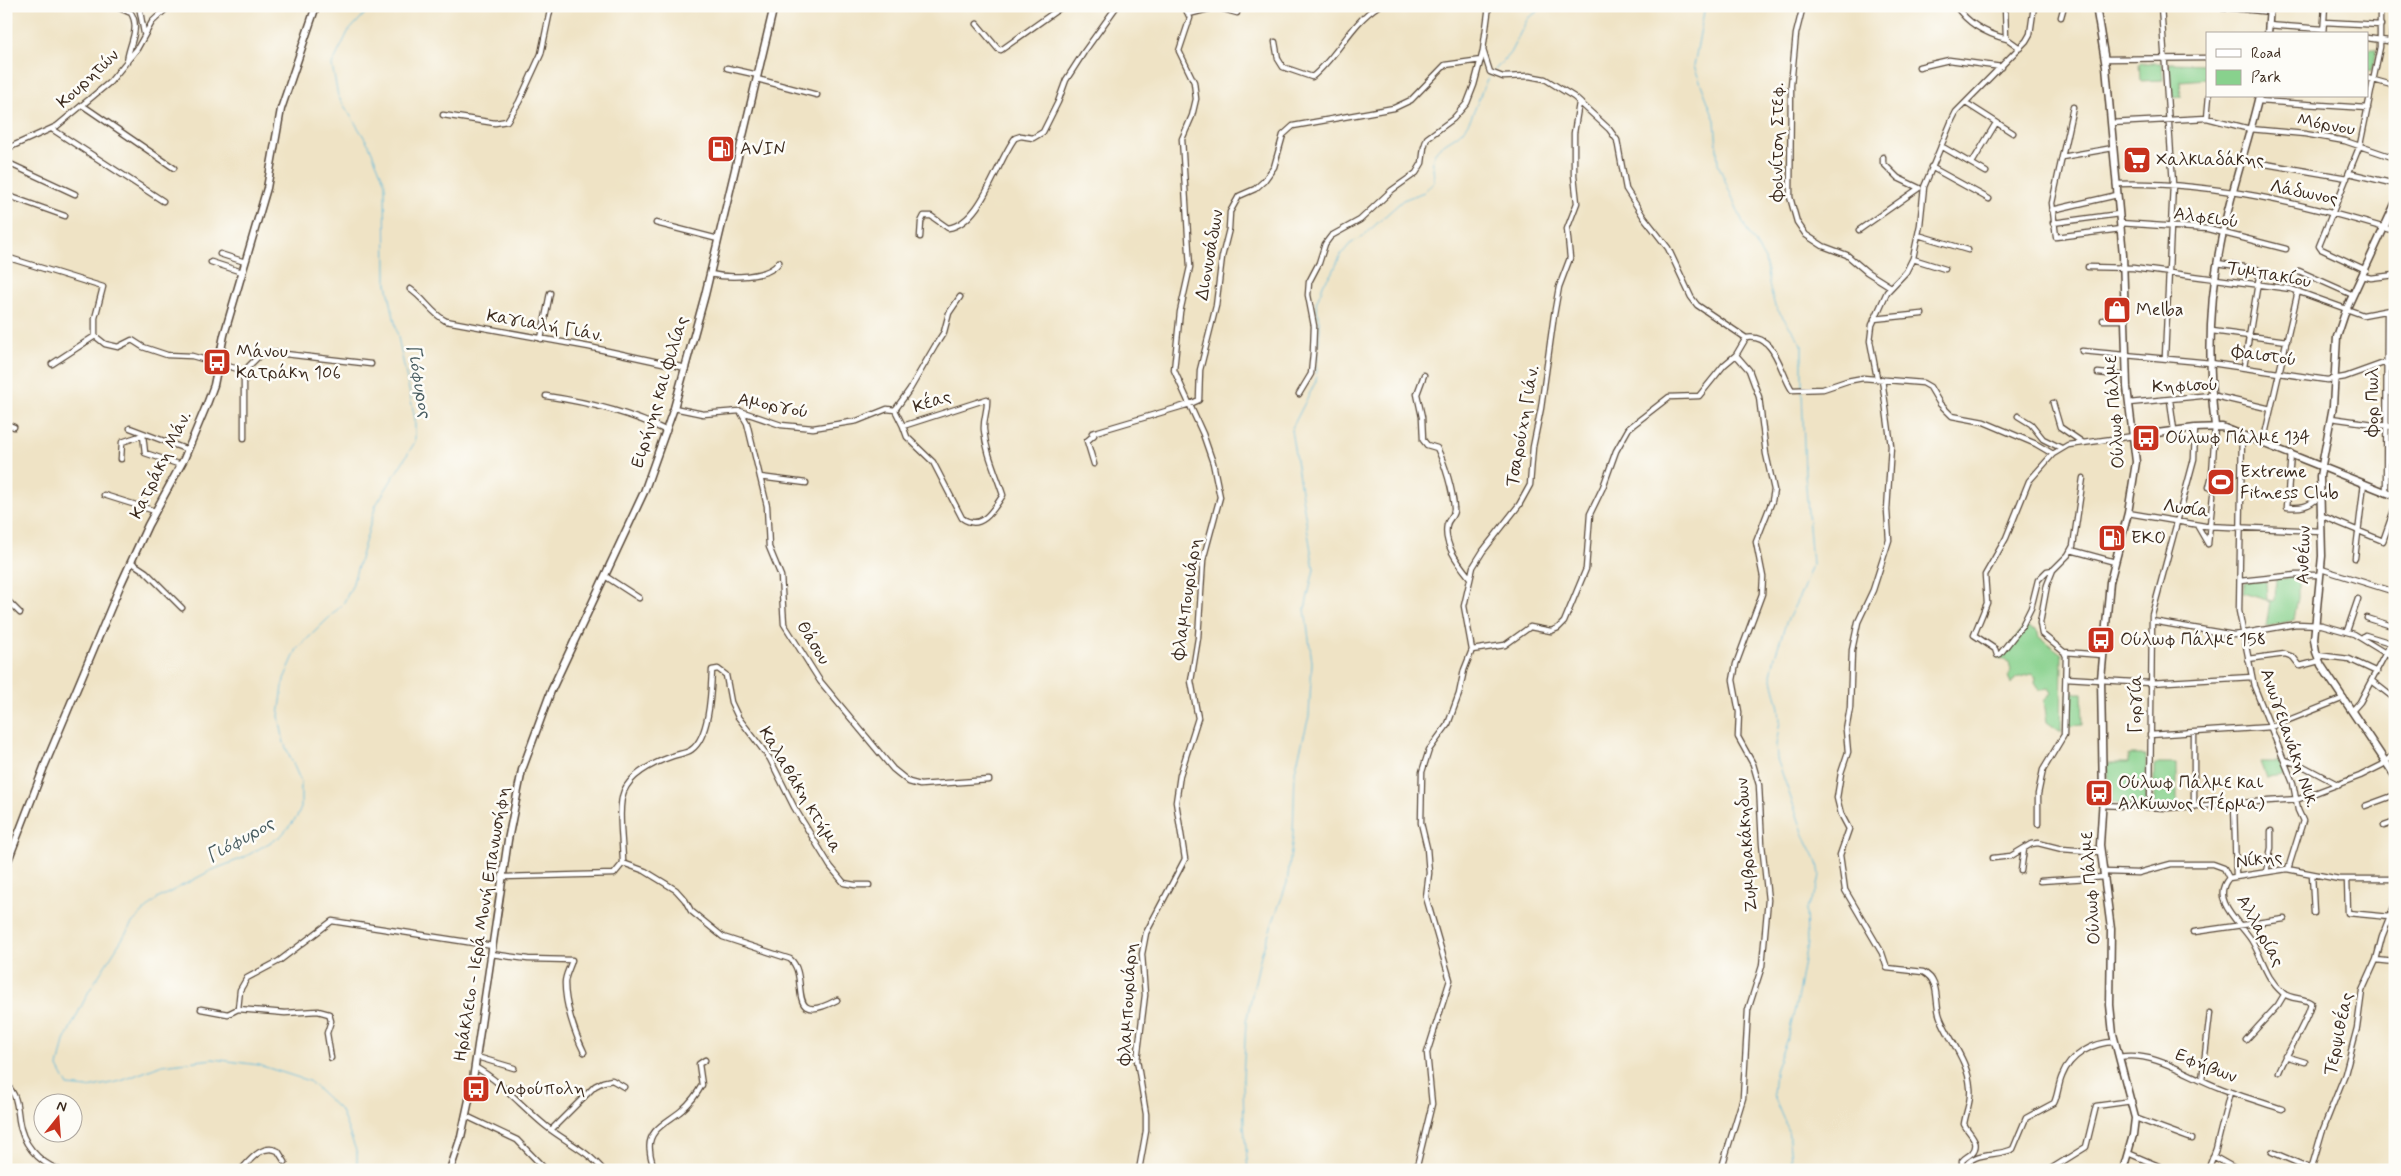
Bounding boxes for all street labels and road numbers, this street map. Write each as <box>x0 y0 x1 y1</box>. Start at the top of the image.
street label: Κουρητών <box>52 44 125 114</box>
street label: Φοινίτση Στεφ. <box>1766 82 1790 203</box>
street label: Μόρνου <box>2295 108 2357 142</box>
street label: Λάδωνος <box>2268 175 2340 211</box>
street label: Αλφειού <box>2172 202 2240 234</box>
street label: Διονυσάδων <box>1190 208 1230 302</box>
street label: Τυμπακίου <box>2225 256 2313 294</box>
street label: Καγιαλή Γιάν. <box>485 304 605 348</box>
street label: Ειρήνης και Φιλίας <box>626 313 695 471</box>
street label: Φαιστού <box>2229 339 2298 372</box>
street label: Ούλωφ Πάλμε <box>2099 354 2131 470</box>
street label: Τσαρούχη Γιάν. <box>1501 363 1545 489</box>
street label: Φορ Πωλ <box>2361 368 2385 437</box>
street label: Κηφισού <box>2152 373 2218 399</box>
street label: Κέας <box>910 384 954 419</box>
street label: Αμοργού <box>736 387 810 425</box>
street label: Κατράκη Μάν. <box>124 407 198 523</box>
street label: Λυσία <box>2161 494 2211 524</box>
street label: Ανθέων <box>2290 525 2317 585</box>
street label: Φλαμπουριάρη <box>1166 537 1207 662</box>
street label: Θάσου <box>790 616 836 670</box>
street label: Ανωγειανάκη Νικ. <box>2254 665 2324 811</box>
street label: Γοργία <box>2123 674 2149 734</box>
street label: Καλαθάκη κτήμα <box>753 722 847 858</box>
street label: Ζυμβρακάκηδων <box>1730 777 1764 913</box>
street label: Ηράκλειο - Ιερά Μονή Επανωσήφη <box>448 785 516 1063</box>
street label: Ούλωφ Πάλμε <box>2075 830 2107 946</box>
street label: Νίκης <box>2234 845 2284 875</box>
street label: Αλλαρίας <box>2230 891 2290 971</box>
street label: Φλαμπουριάρη <box>1113 942 1143 1067</box>
street label: Τερψιθέας <box>2318 990 2360 1078</box>
street label: Εφήβων <box>2172 1043 2240 1089</box>

